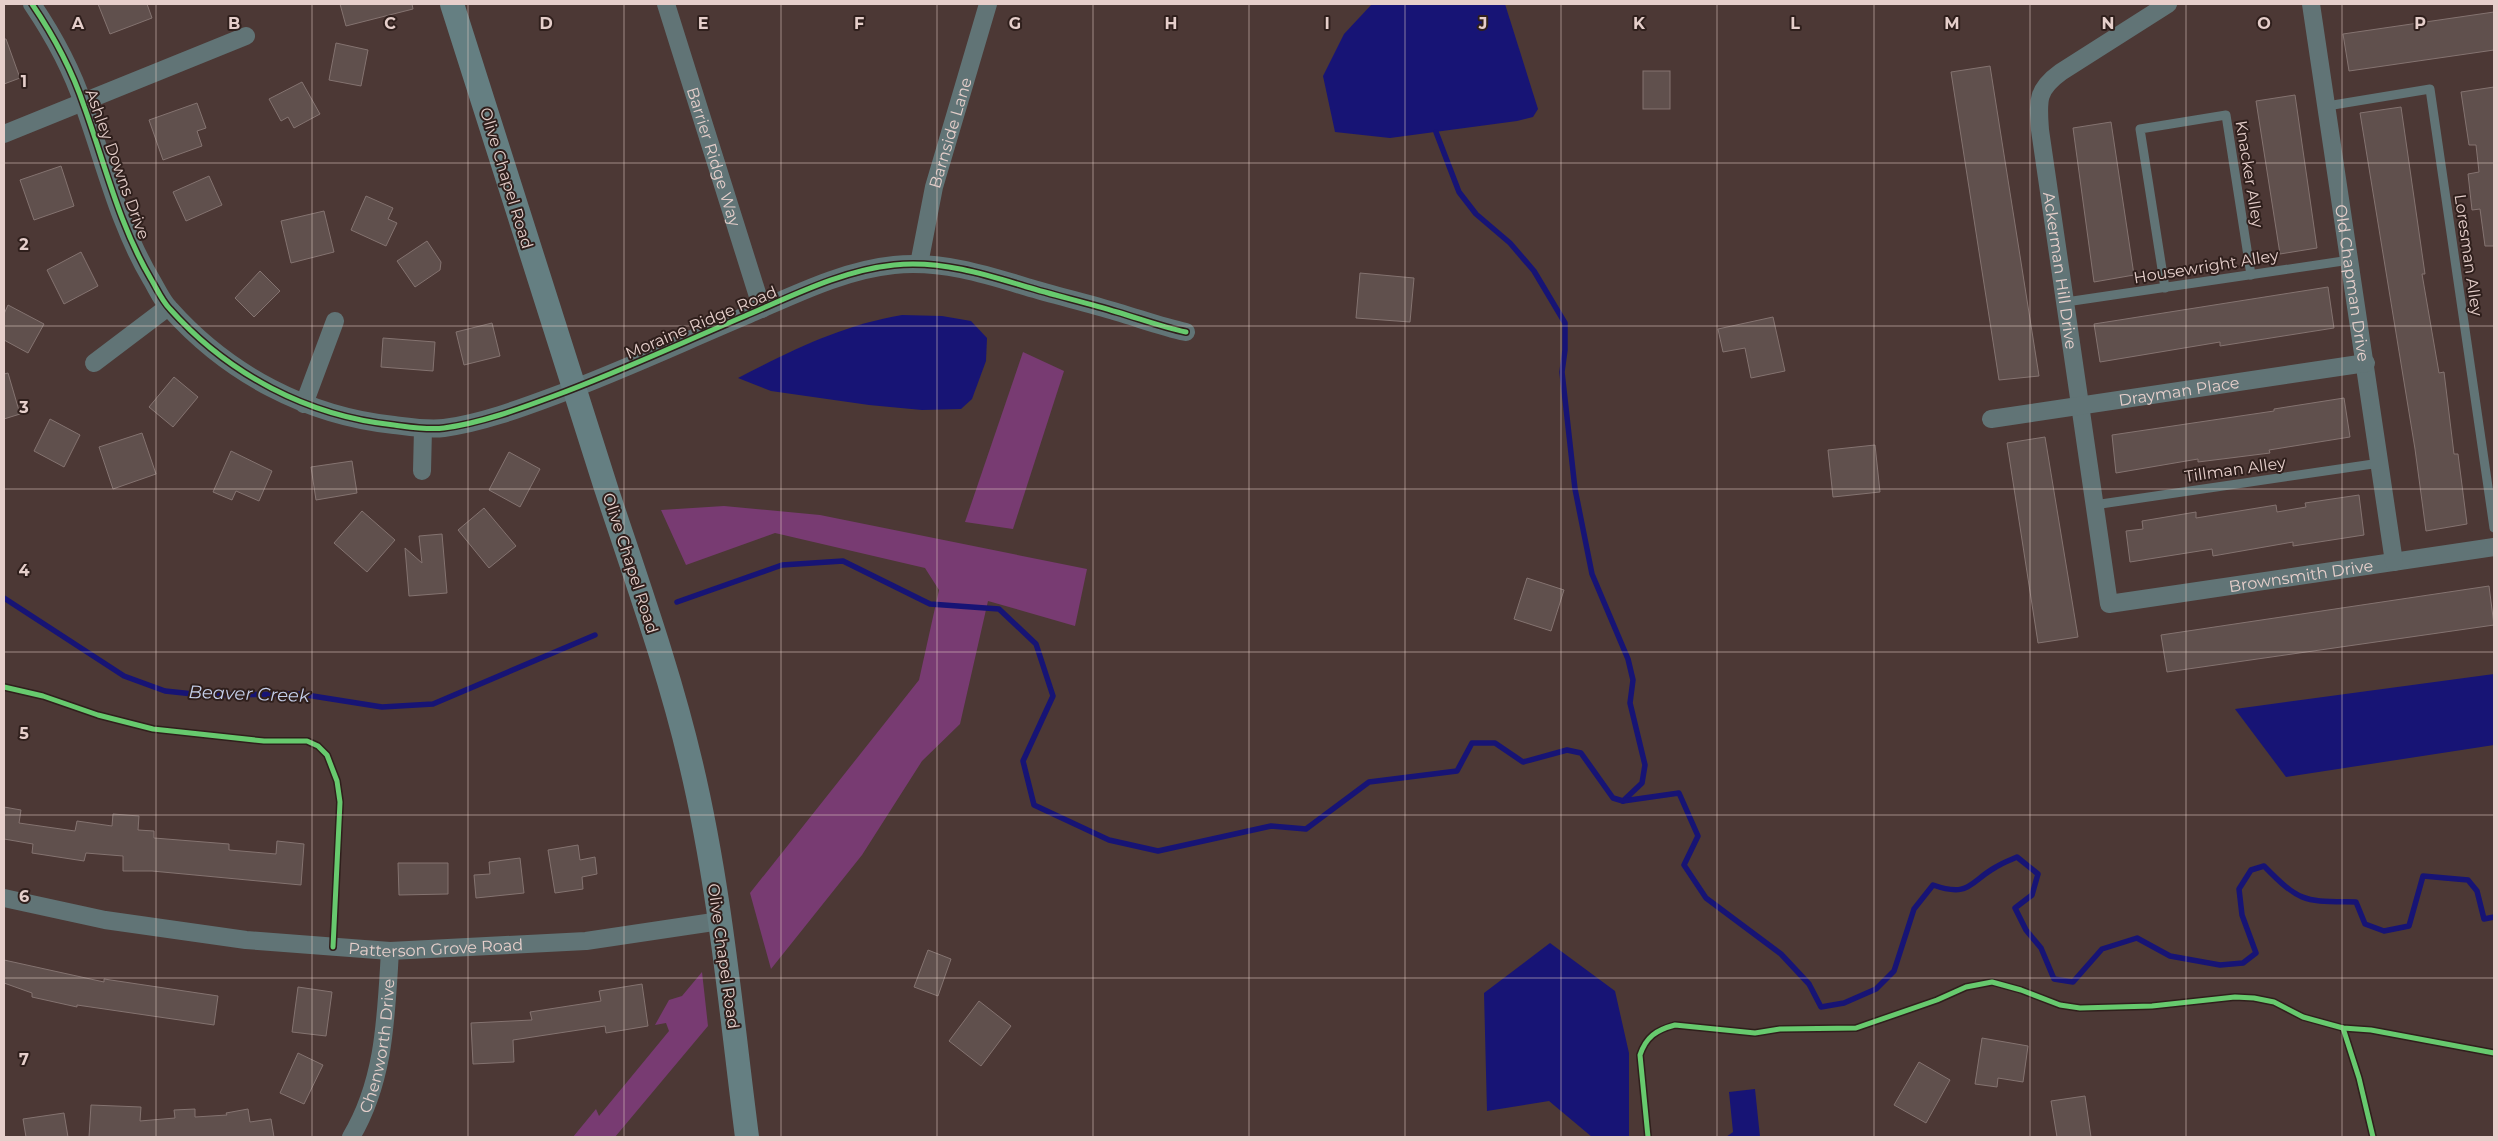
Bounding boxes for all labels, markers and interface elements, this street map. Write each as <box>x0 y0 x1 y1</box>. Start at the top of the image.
text: A <box>71 14 85 33</box>
text: B <box>228 14 240 33</box>
text: C <box>384 14 396 33</box>
text: D <box>539 14 553 33</box>
text: E <box>698 14 708 33</box>
text: F <box>854 14 864 33</box>
text: G <box>1009 14 1021 33</box>
text: H <box>1165 14 1177 33</box>
text: I <box>1324 14 1330 33</box>
text: J <box>1478 14 1487 33</box>
text: K <box>1633 14 1646 33</box>
text: L <box>1790 14 1800 33</box>
text: M <box>1944 14 1960 33</box>
text: N <box>2102 14 2114 33</box>
text: O <box>2257 14 2271 33</box>
text: P <box>2414 14 2426 33</box>
text: 1 <box>21 72 27 91</box>
street label: Barnside Lane <box>925 75 976 191</box>
street label: Barrier Ridge Way <box>683 85 744 229</box>
street label: Ashley Downs Drive <box>81 86 154 242</box>
street label: Olive Chapel Road <box>476 105 537 251</box>
street label: Knacker Alley <box>2232 119 2267 229</box>
street label: Ackerman Hill Drive <box>2039 191 2081 351</box>
street label: Loresman Alley <box>2451 193 2486 317</box>
street label: Old Chapman Drive <box>2331 203 2373 363</box>
text: 2 <box>19 235 29 254</box>
street label: Housewright Alley <box>2132 246 2280 287</box>
street label: Moraine Ridge Road <box>623 282 780 363</box>
street label: Drayman Place <box>2117 373 2241 410</box>
text: 3 <box>18 398 29 417</box>
street label: Tillman Alley <box>2183 453 2287 486</box>
street label: Olive Chapel Road <box>599 490 662 636</box>
street label: Brownsmith Drive <box>2228 556 2374 596</box>
text: 4 <box>18 561 30 580</box>
water label: Beaver Creek <box>188 681 311 707</box>
text: 5 <box>19 724 29 743</box>
street label: Olive Chapel Road <box>704 882 743 1030</box>
text: 6 <box>19 887 29 906</box>
street label: Patterson Grove Road <box>348 935 523 961</box>
street label: Chenworth Drive <box>355 978 398 1116</box>
text: 7 <box>19 1050 29 1069</box>

